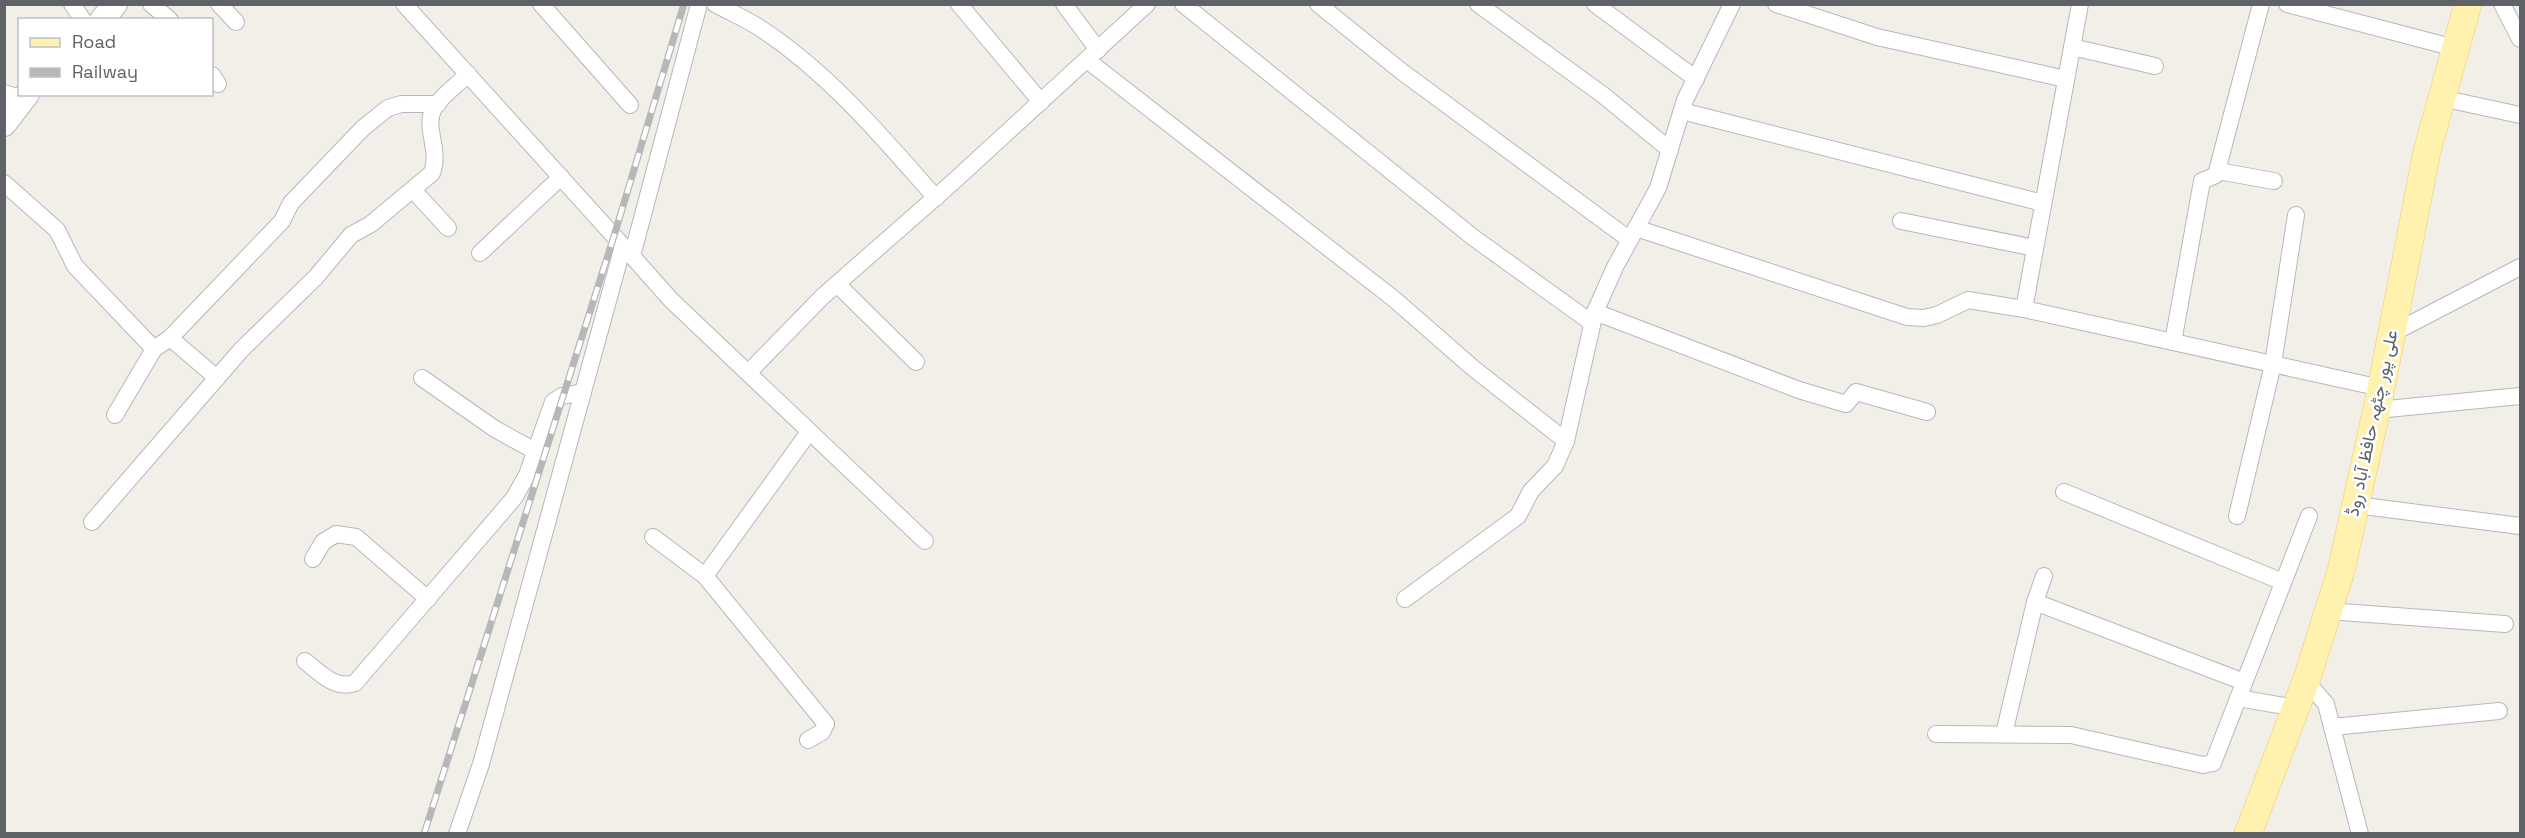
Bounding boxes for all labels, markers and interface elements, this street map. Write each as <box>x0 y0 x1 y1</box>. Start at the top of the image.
legend <box>18 18 213 96</box>
text: Road <box>72 30 116 53</box>
text: Railway <box>72 60 138 83</box>
street label: علی پور چٹھہ حافظ آباد روڈ <box>2340 327 2404 519</box>

